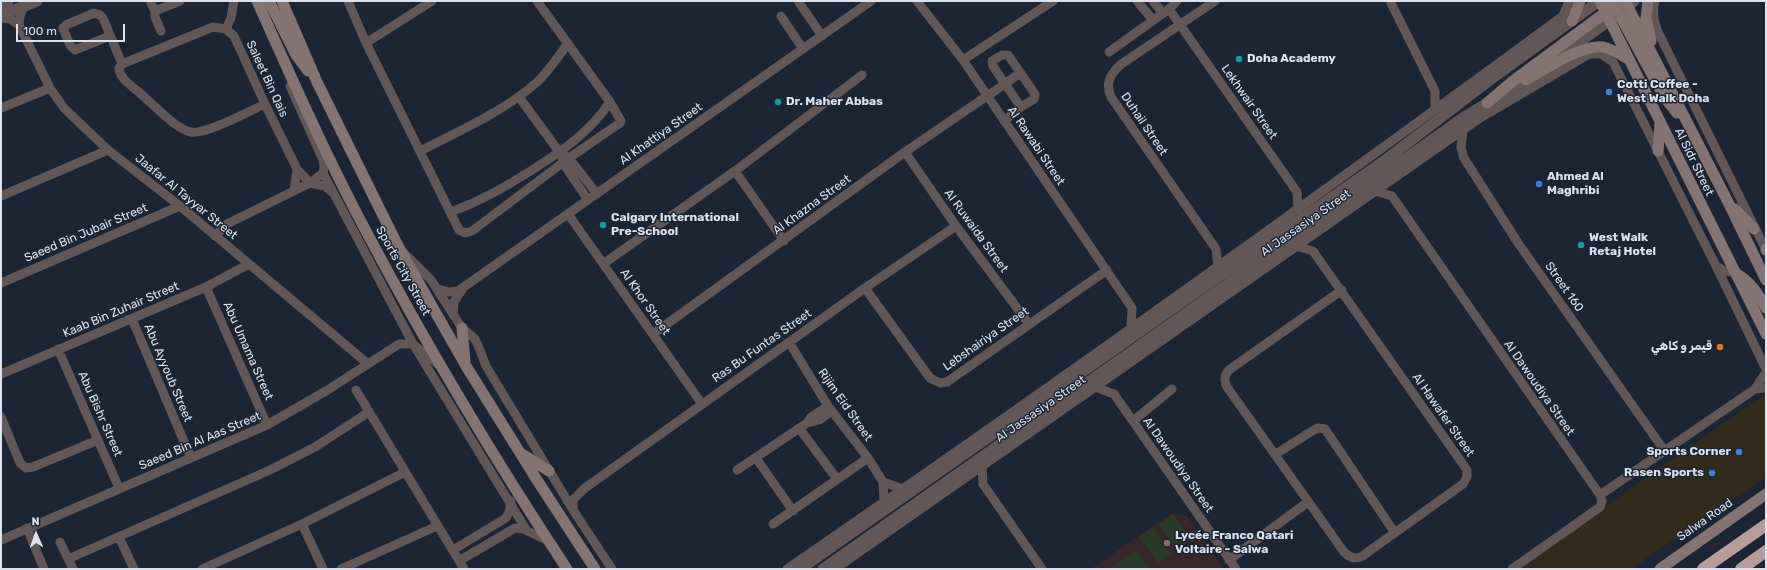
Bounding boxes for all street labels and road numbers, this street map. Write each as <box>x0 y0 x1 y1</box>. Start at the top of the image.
street label: Saleet Bin Qais <box>243 38 291 120</box>
street label: Lekhwair Street <box>1218 62 1280 142</box>
street label: Duhail Street <box>1118 90 1170 158</box>
street label: Al Khattiya Street <box>617 100 705 168</box>
street label: Al Rawabi Street <box>1004 104 1068 188</box>
street label: Al Sidr Street <box>1671 126 1717 198</box>
street label: Jaafar Al Tayyar Street <box>132 151 240 243</box>
street label: Al Khazna Street <box>770 172 854 238</box>
street label: Al Ruwaida Street <box>941 187 1011 275</box>
street label: Al Jassasiya Street <box>1258 187 1354 259</box>
street label: Saeed Bin Jubair Street <box>22 201 150 265</box>
street label: Sports City Street <box>373 224 433 318</box>
street label: Street 160 <box>1542 259 1586 315</box>
street label: Al Khor Street <box>617 266 673 338</box>
street label: Kaab Bin Zuhair Street <box>61 279 181 341</box>
street label: Abu Umama Street <box>220 300 276 402</box>
street label: Lebshairiya Street <box>940 304 1032 374</box>
street label: Ras Bu Funtas Street <box>710 306 814 386</box>
street label: Abu Ayyoub Street <box>141 322 195 424</box>
street label: Al Dawoudiya Street <box>1501 338 1577 438</box>
street label: Rijim Eid Street <box>815 366 875 444</box>
street label: Abu Bishr Street <box>75 369 125 459</box>
street label: Al Hawafer Street <box>1409 371 1477 459</box>
street label: Al Jassasiya Street <box>993 373 1089 445</box>
street label: Saeed Bin Al Aas Street <box>137 409 263 473</box>
street label: Al Dawoudiya Street <box>1140 415 1216 515</box>
street label: Salwa Road <box>1674 496 1736 544</box>

